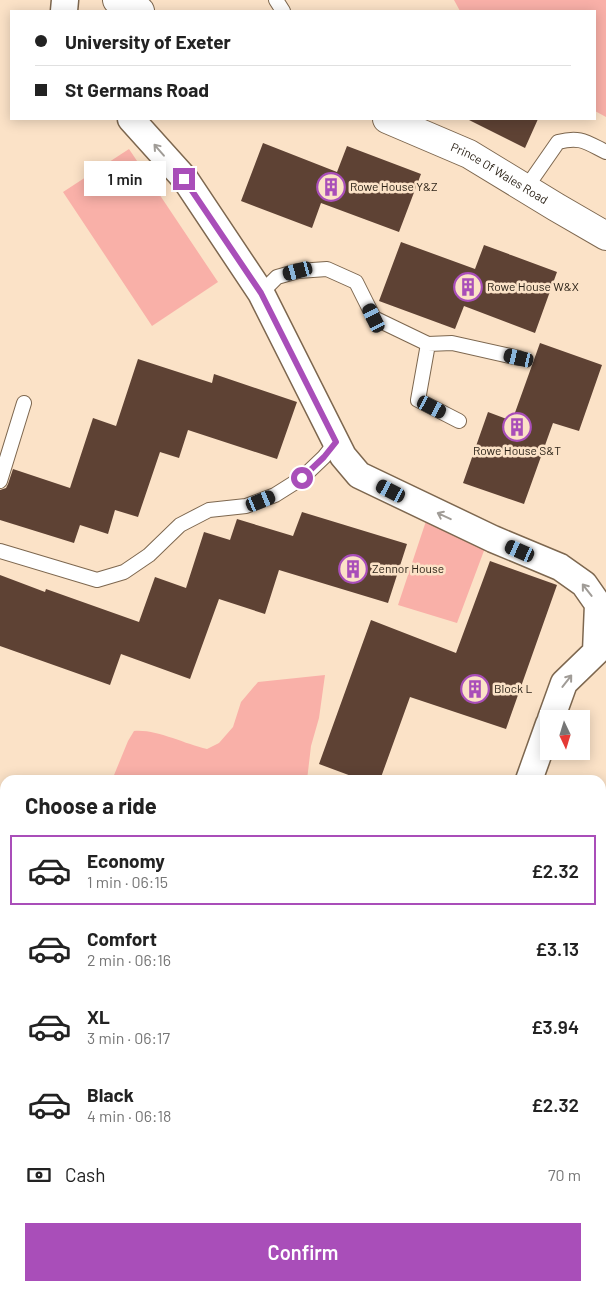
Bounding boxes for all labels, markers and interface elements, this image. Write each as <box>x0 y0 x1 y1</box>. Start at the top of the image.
text: University of Exeter <box>65 30 231 53</box>
text: St Germans Road <box>65 78 209 101</box>
street label: Prince Of Wales Road <box>449 139 551 206</box>
one-way arrow <box>154 144 165 157</box>
callout: 1 min <box>84 162 166 196</box>
route end <box>173 168 195 190</box>
text: 1 min <box>108 169 142 188</box>
building icon: Rowe House Y&Z <box>316 172 346 202</box>
place label: Rowe House Y&Z <box>350 179 438 193</box>
car <box>281 260 314 282</box>
building icon: Rowe House W&X <box>453 272 483 302</box>
place label: Rowe House W&X <box>487 279 579 293</box>
car <box>360 301 387 335</box>
car <box>502 347 535 369</box>
car <box>415 394 448 420</box>
building icon: Rowe House S&T <box>502 412 532 442</box>
place label: Rowe House S&T <box>473 443 561 457</box>
route start <box>291 467 313 489</box>
car <box>374 478 407 504</box>
car <box>244 488 277 514</box>
one-way arrow <box>437 511 452 520</box>
car <box>503 538 536 564</box>
building icon: Zennor House <box>338 554 368 584</box>
place label: Zennor House <box>372 561 444 575</box>
one-way arrow <box>582 583 593 596</box>
building icon: Block L <box>460 674 490 704</box>
one-way arrow <box>562 675 573 688</box>
place label: Block L <box>494 681 532 695</box>
north arrow <box>540 710 590 760</box>
map controls <box>540 710 590 760</box>
text: Choose a ride <box>25 792 157 818</box>
icon: car <box>27 848 72 893</box>
text: Economy <box>87 849 165 872</box>
text: £2.32 <box>531 859 579 882</box>
text: 1 min · 06:15 <box>87 872 168 891</box>
icon: car <box>27 926 72 971</box>
text: Comfort <box>87 927 157 950</box>
text: £3.13 <box>535 937 579 960</box>
text: 2 min · 06:16 <box>87 950 171 969</box>
icon: car <box>27 1004 72 1049</box>
text: XL <box>87 1005 110 1028</box>
text: £3.94 <box>531 1015 579 1038</box>
text: 3 min · 06:17 <box>87 1028 170 1047</box>
icon: car <box>27 1082 72 1127</box>
text: Black <box>87 1083 134 1106</box>
text: £2.32 <box>531 1093 579 1116</box>
text: 4 min · 06:18 <box>87 1106 171 1125</box>
icon: cash <box>25 1161 53 1189</box>
text: Cash <box>65 1163 106 1186</box>
text: 70 m <box>548 1165 581 1184</box>
button: Confirm <box>25 1223 581 1281</box>

